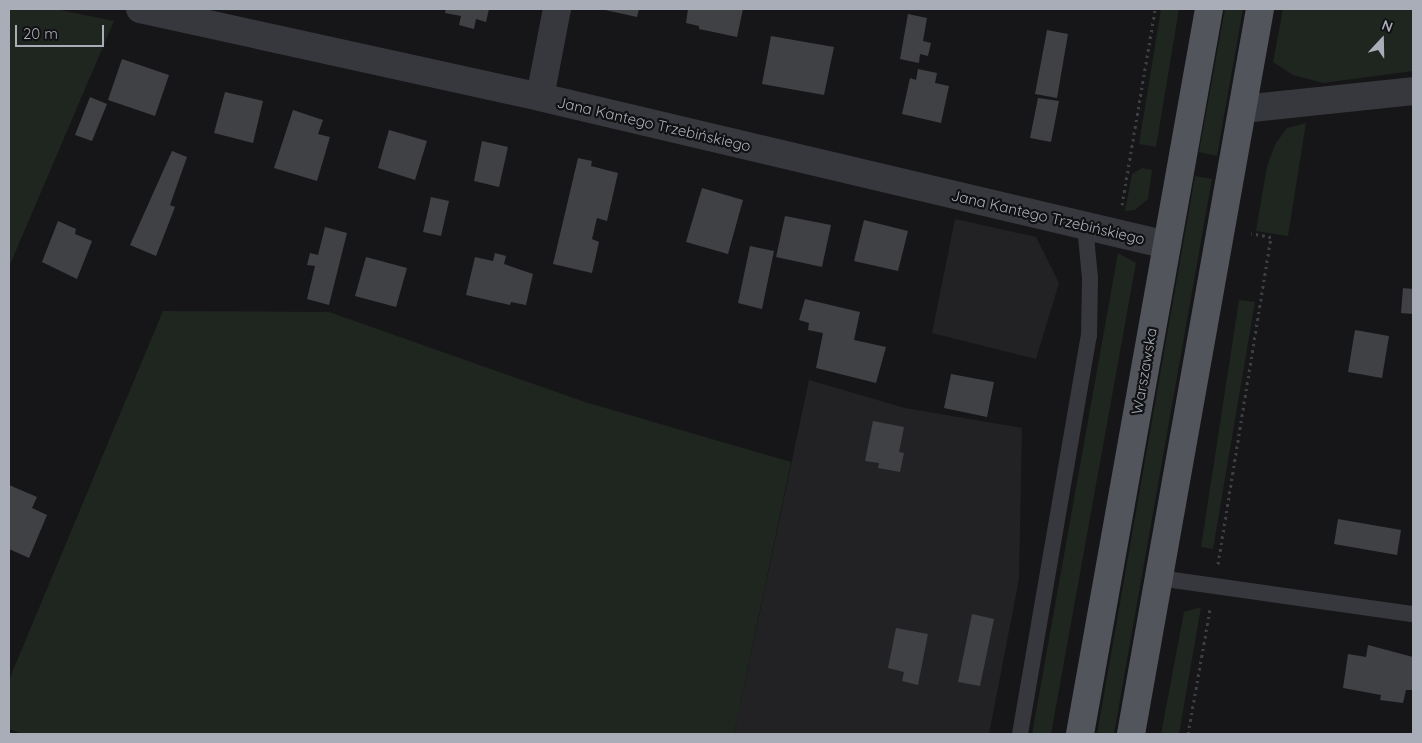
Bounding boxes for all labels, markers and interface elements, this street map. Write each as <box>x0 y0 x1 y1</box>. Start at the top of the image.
scale bar <box>18 15 106 47</box>
north arrow <box>1357 15 1407 65</box>
text: N <box>1379 16 1395 36</box>
text: 20 m <box>23 24 58 43</box>
street label: Jana Kantego Trzebińskiego <box>555 93 753 155</box>
street label: Jana Kantego Trzebińskiego <box>949 186 1147 248</box>
street label: Warszawska <box>1128 326 1160 416</box>

